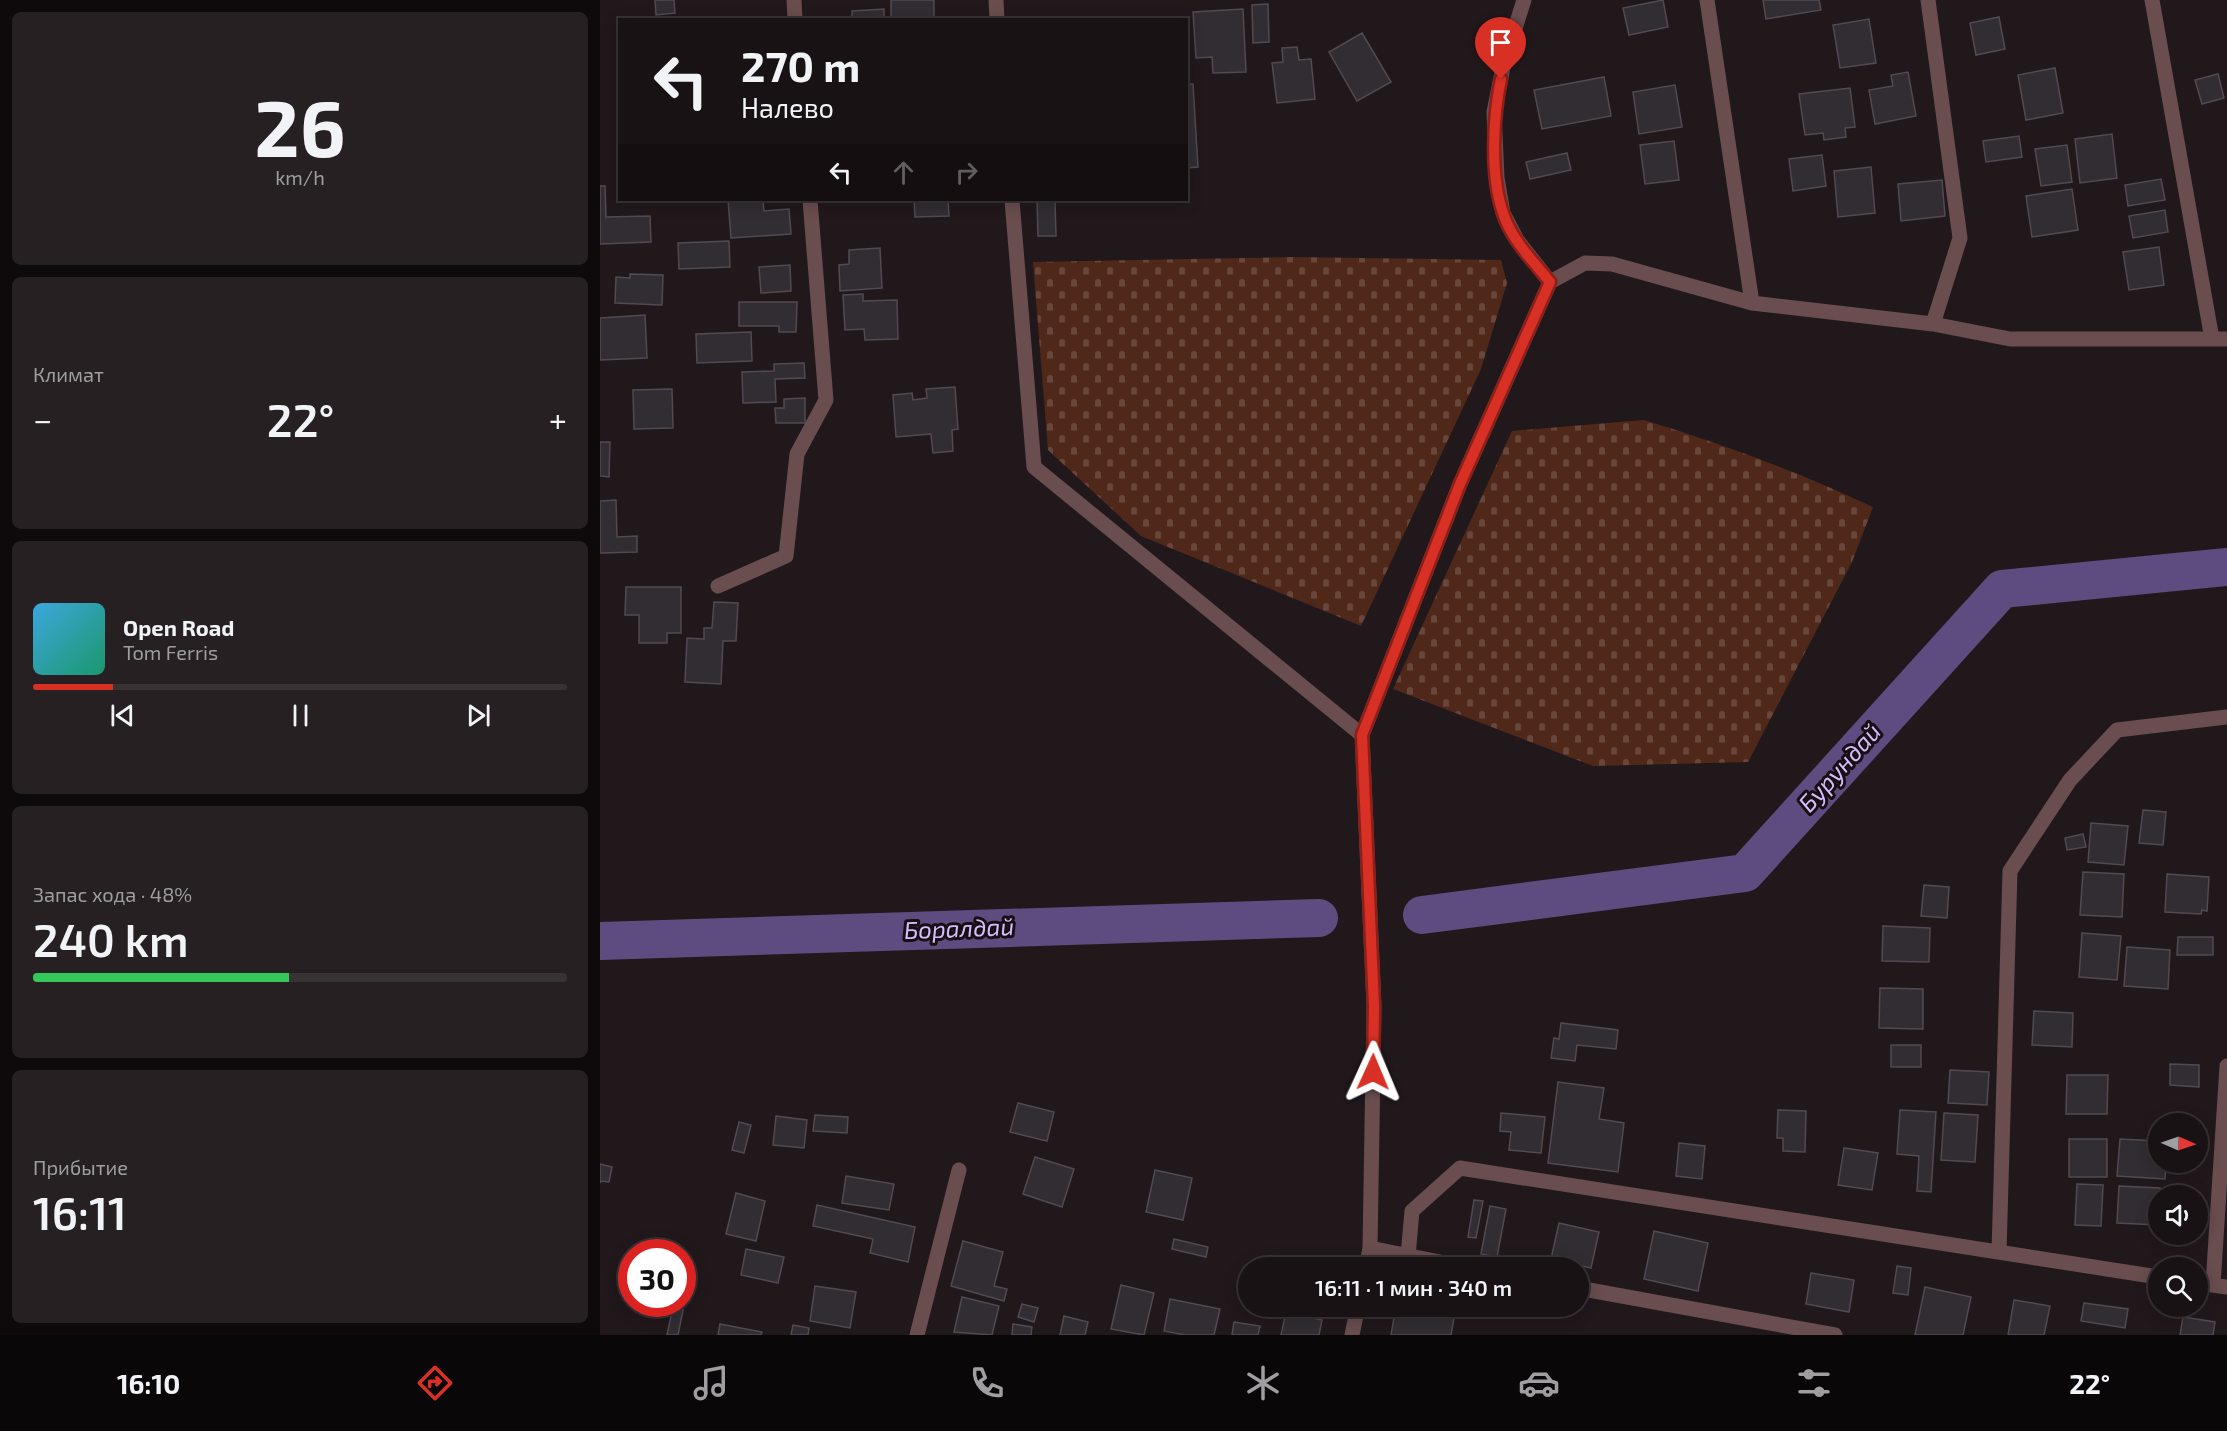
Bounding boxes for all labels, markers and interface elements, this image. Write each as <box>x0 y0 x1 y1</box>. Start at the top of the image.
pin <box>1475 17 1526 79</box>
icon: arrive <box>1484 26 1517 59</box>
text: 270 m <box>741 40 860 90</box>
icon: left <box>642 42 720 120</box>
text: 26 <box>254 79 346 173</box>
text: Налево <box>741 91 834 123</box>
icon: left <box>824 156 857 189</box>
icon: ahead <box>887 156 920 189</box>
icon: right <box>950 156 983 189</box>
text: km/h <box>275 165 325 189</box>
text: Климат <box>33 362 104 386</box>
text: 22° <box>267 392 334 446</box>
text: − <box>33 399 52 439</box>
text: + <box>549 399 567 439</box>
text: Open Road <box>123 614 235 640</box>
text: Tom Ferris <box>123 640 218 664</box>
icon: previous <box>106 699 139 732</box>
icon: pause <box>284 699 317 732</box>
icon: next <box>462 699 495 732</box>
water label: Бурундай <box>1792 717 1886 817</box>
text: Запас хода · 48% <box>33 882 192 906</box>
water label: Боралдай <box>903 911 1015 944</box>
text: 240 km <box>33 912 189 966</box>
position arrow <box>1341 1040 1405 1104</box>
north arrow <box>2148 1113 2208 1173</box>
map controls <box>2148 1113 2208 1317</box>
text: Прибытие <box>33 1155 128 1179</box>
text: 16:11 <box>33 1185 127 1239</box>
button: sound <box>2148 1185 2208 1245</box>
speed limit sign: 30 <box>618 1239 696 1317</box>
button: search <box>2148 1257 2208 1317</box>
text: 16:11 · 1 мин · 340 m <box>1315 1274 1512 1300</box>
icon: directions <box>414 1362 456 1404</box>
icon: music <box>690 1362 732 1404</box>
icon: phone <box>966 1362 1008 1404</box>
icon: climate <box>1242 1362 1284 1404</box>
icon: car <box>1518 1362 1560 1404</box>
icon: filters <box>1793 1362 1835 1404</box>
text: 16:10 <box>117 1367 180 1399</box>
text: 22° <box>2069 1367 2110 1399</box>

